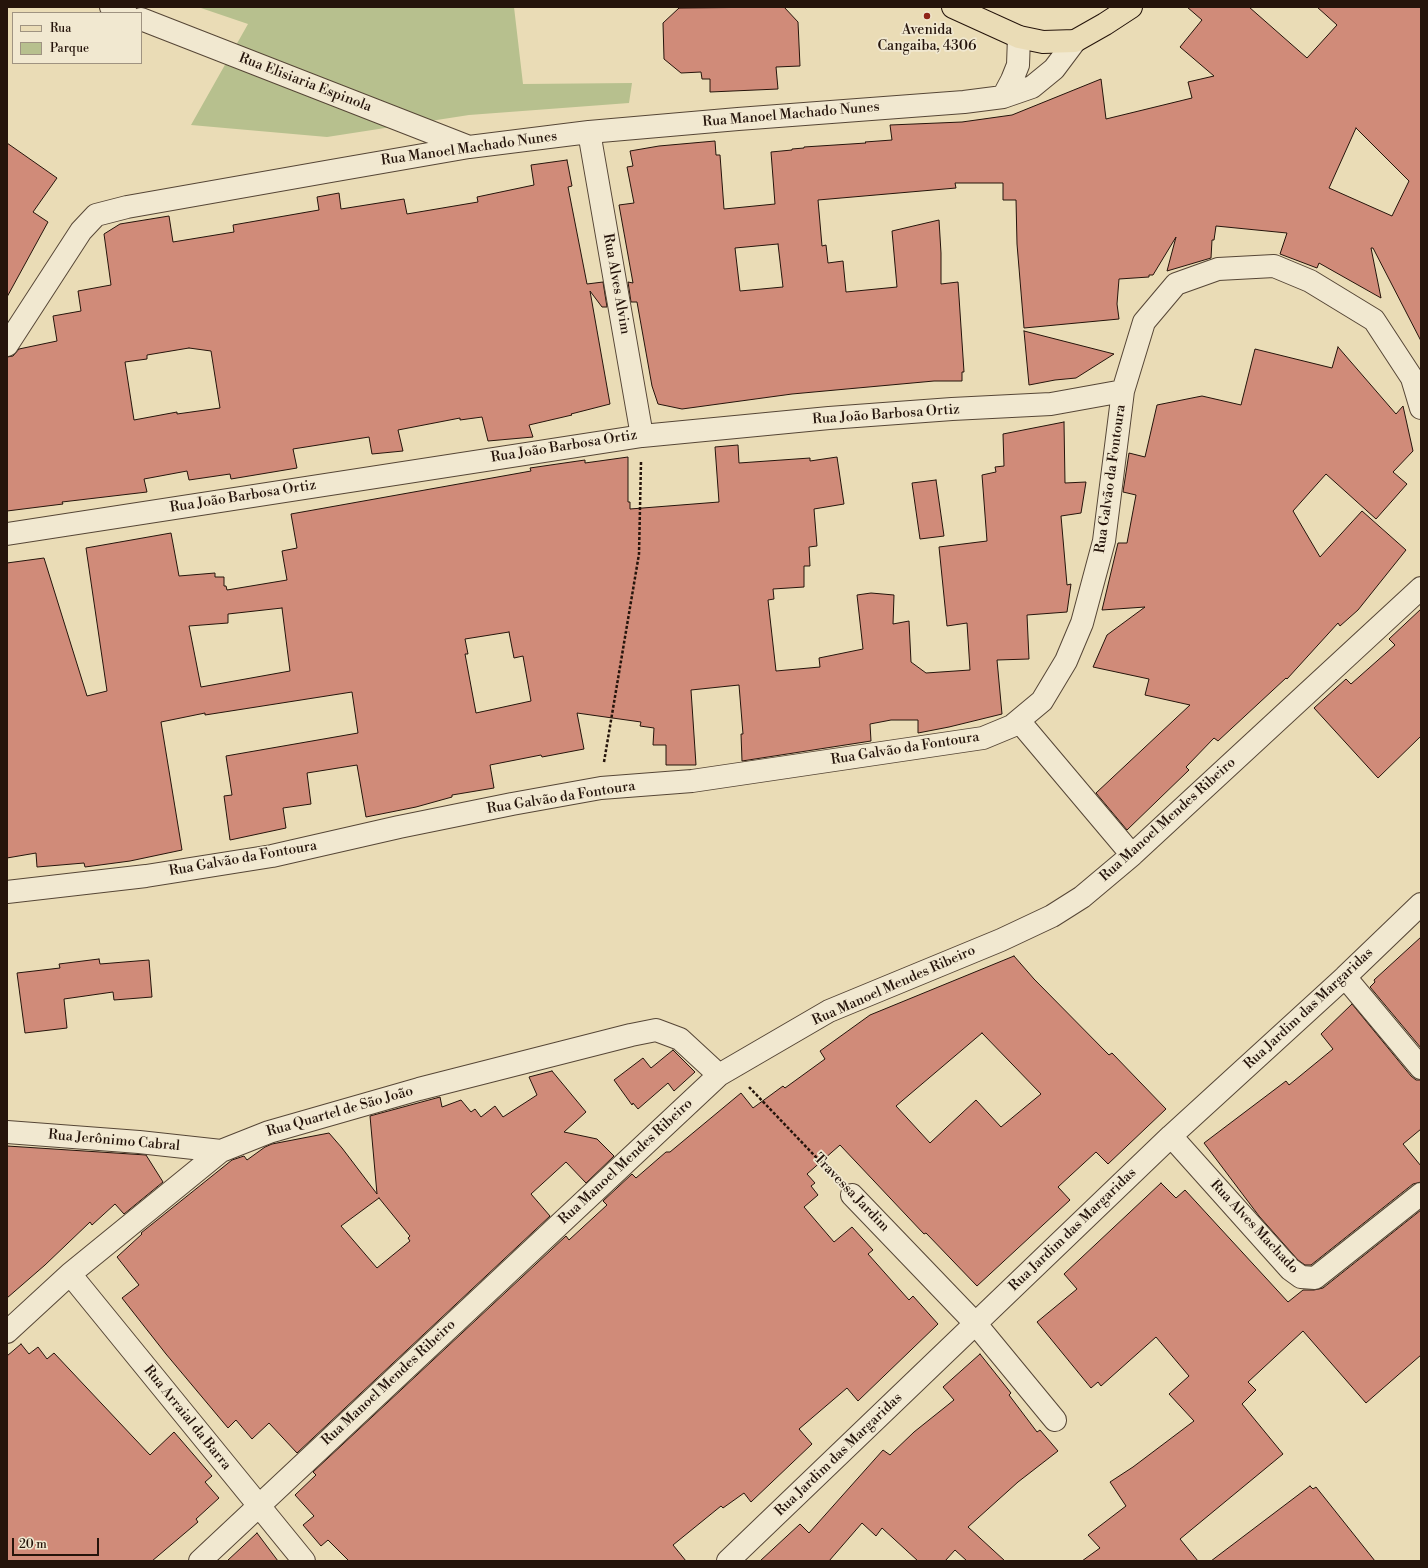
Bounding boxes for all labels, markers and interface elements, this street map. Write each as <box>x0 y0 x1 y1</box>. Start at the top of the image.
marker: Avenida Cangaiba, 4306 <box>922 11 932 21</box>
legend <box>12 12 142 64</box>
text: Rua <box>50 21 71 36</box>
place label: Avenida Cangaiba, 4306 <box>877 23 977 56</box>
text: Parque <box>50 41 89 56</box>
street label: Rua Elisiaria Espinola <box>236 50 374 116</box>
street label: Rua Manoel Machado Nunes <box>702 99 880 131</box>
street label: Rua Manoel Machado Nunes <box>380 128 558 170</box>
street label: Rua Alves Alvim <box>599 232 633 336</box>
street label: Rua João Barbosa Ortiz <box>812 401 960 429</box>
street label: Rua Galvão da Fontoura <box>1092 404 1130 554</box>
street label: Rua João Barbosa Ortiz <box>490 427 638 467</box>
street label: Rua João Barbosa Ortiz <box>169 477 317 517</box>
street label: Rua Galvão da Fontoura <box>830 729 980 769</box>
street label: Rua Manoel Mendes Ribeiro <box>1097 755 1239 885</box>
street label: Rua Galvão da Fontoura <box>486 778 636 818</box>
street label: Rua Galvão da Fontoura <box>168 838 318 880</box>
street label: Rua Manoel Mendes Ribeiro <box>810 942 978 1030</box>
street label: Rua Jardim das Margaridas <box>1241 945 1377 1073</box>
street label: Rua Quartel de São João <box>265 1083 415 1141</box>
street label: Rua Manoel Mendes Ribeiro <box>556 1096 696 1228</box>
street label: Rua Jerônimo Cabral <box>47 1127 181 1155</box>
street label: Travessa Jardim <box>810 1150 892 1236</box>
street label: Rua Jardim das Margaridas <box>1006 1165 1140 1295</box>
street label: Rua Alves Machado <box>1206 1177 1302 1277</box>
street label: Rua Manoel Mendes Ribeiro <box>319 1317 459 1449</box>
street label: Rua Arraial da Barra <box>140 1362 234 1474</box>
street label: Rua Jardim das Margaridas <box>772 1390 906 1520</box>
scale bar <box>14 1530 101 1556</box>
text: 20 m <box>19 1537 47 1552</box>

